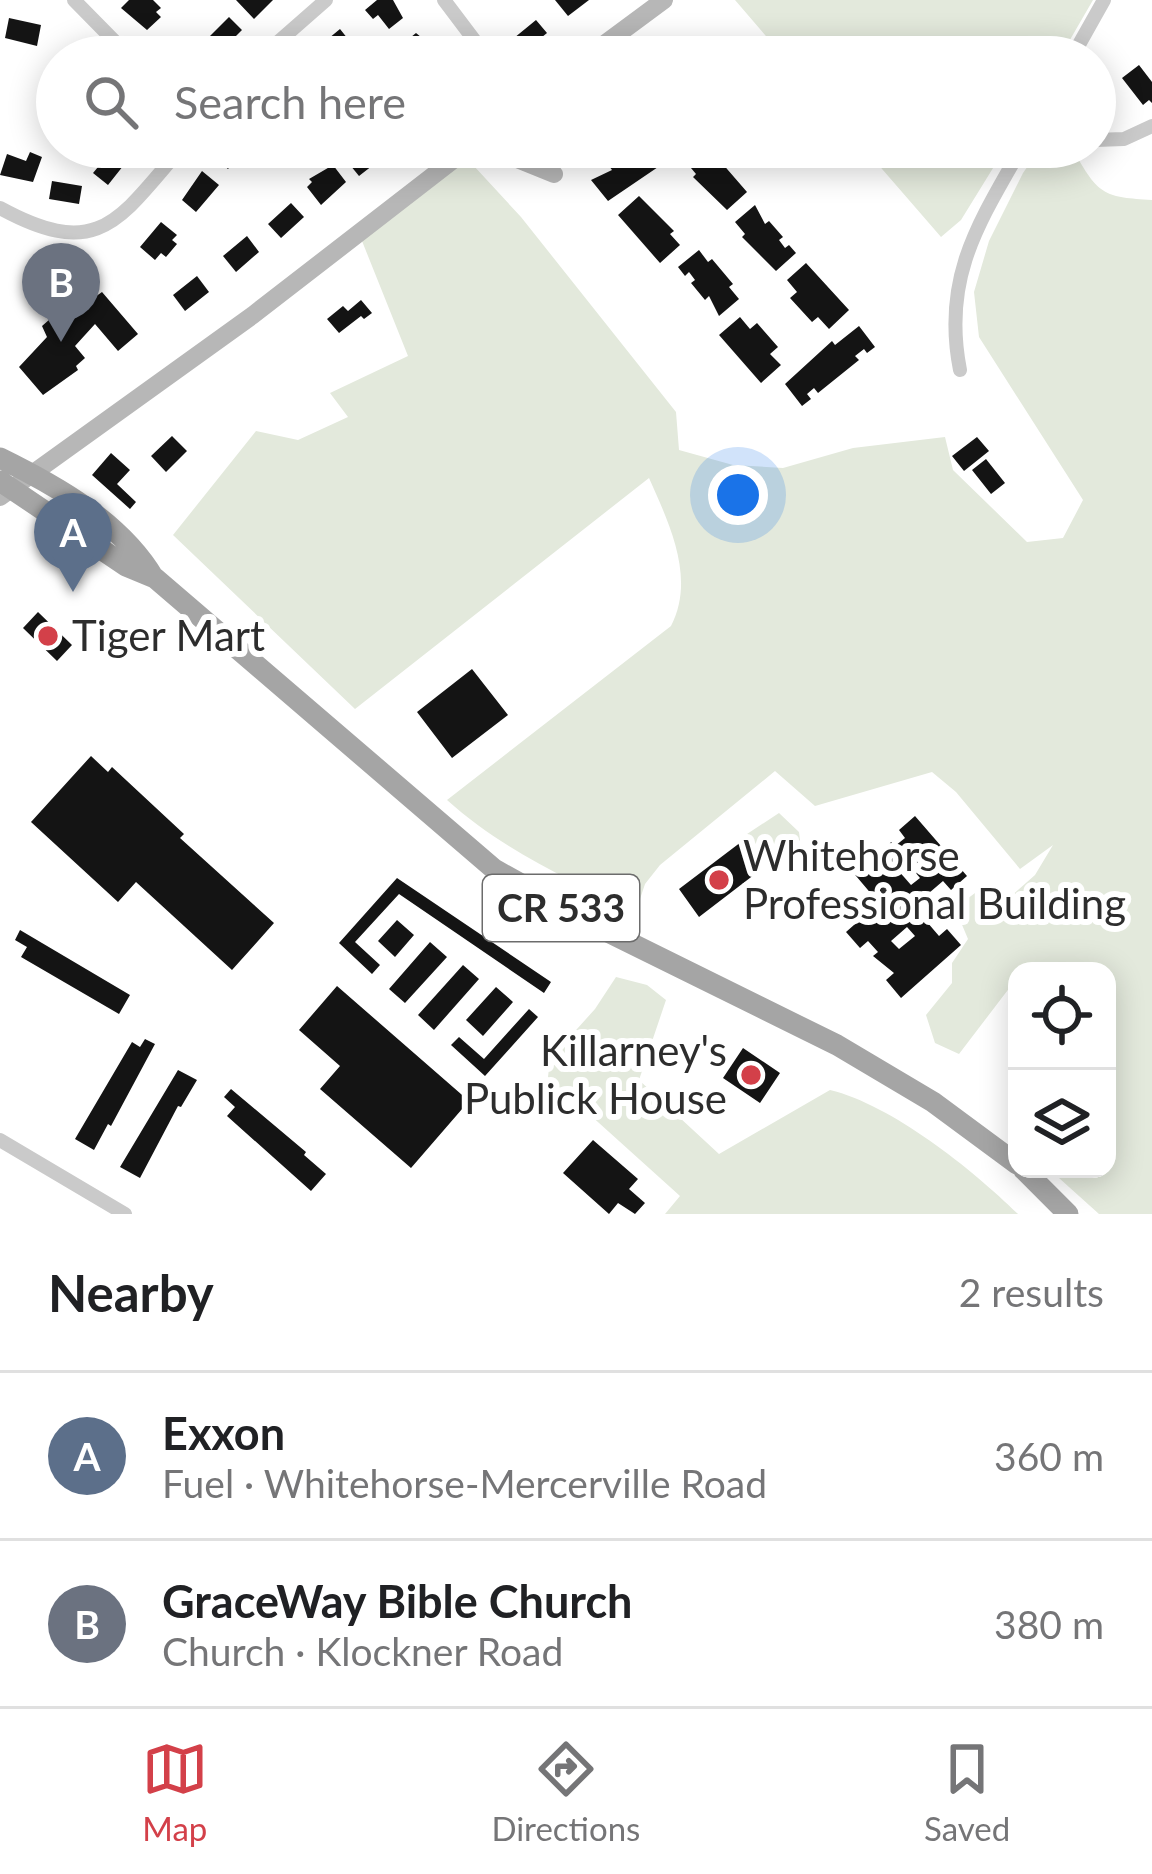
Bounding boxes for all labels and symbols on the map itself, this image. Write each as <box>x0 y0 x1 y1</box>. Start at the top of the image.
pin: B <box>22 243 100 342</box>
your location <box>708 465 768 525</box>
pin: A <box>34 493 112 592</box>
place label: Tiger Mart <box>72 610 265 660</box>
marker: Tiger Mart <box>35 623 61 649</box>
place label: Whitehorse Professional Building <box>743 830 1126 928</box>
marker: Whitehorse Professional Building <box>706 867 732 893</box>
road number: CR 533 <box>483 875 639 941</box>
place label: Killarney's Publick House <box>464 1025 727 1123</box>
marker: Killarney's Publick House <box>738 1062 764 1088</box>

